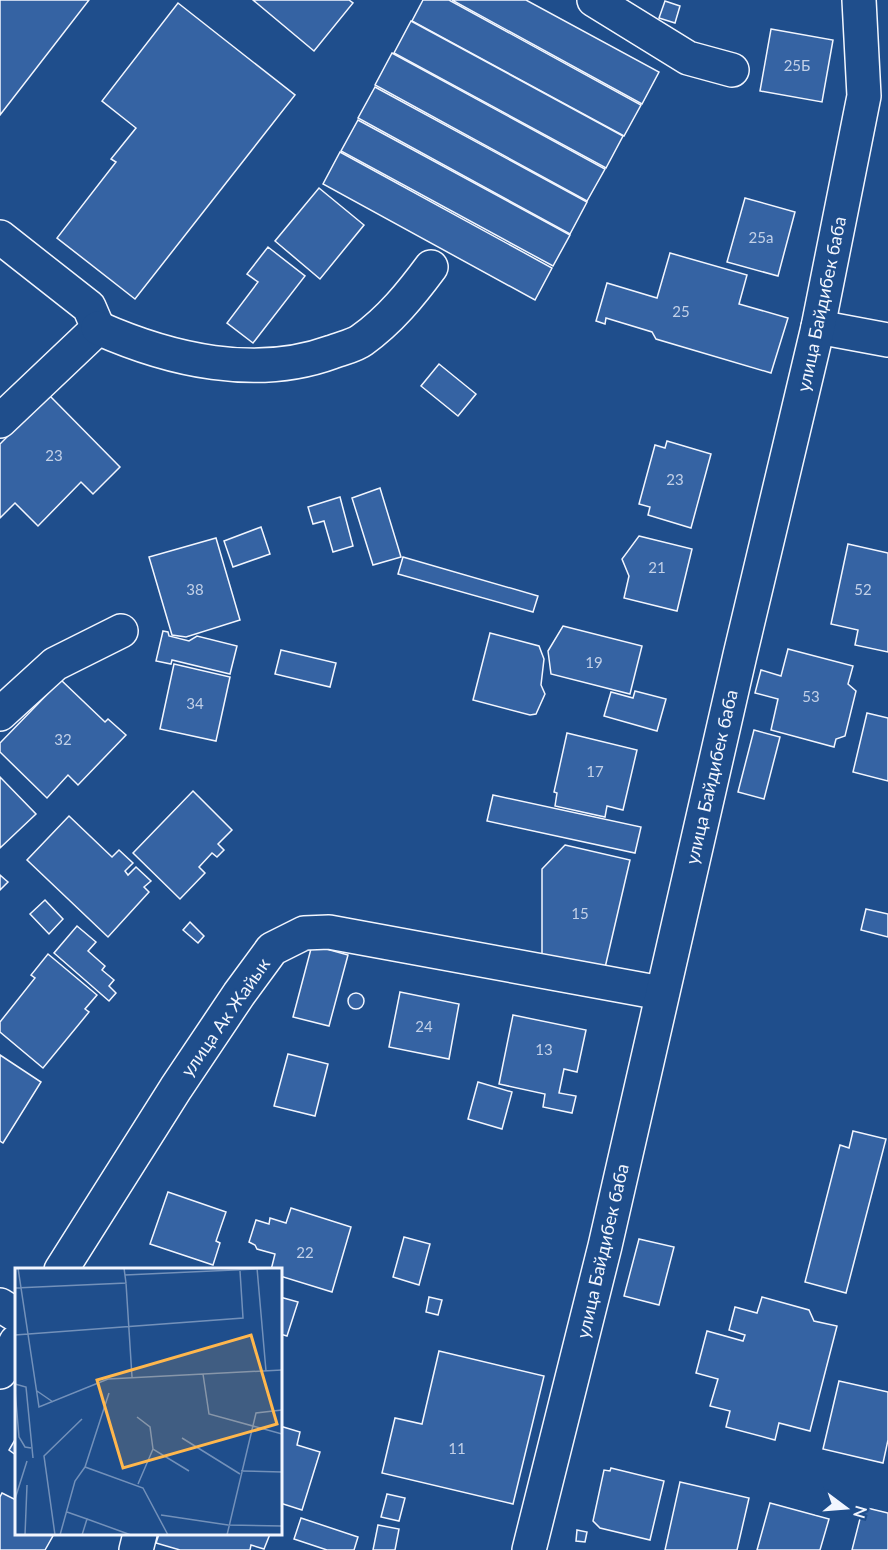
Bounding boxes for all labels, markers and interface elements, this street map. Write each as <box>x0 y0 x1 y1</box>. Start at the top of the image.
house number: 25Б <box>784 56 810 74</box>
street label: улица Байдибек баба <box>792 214 850 394</box>
house number: 25а <box>749 228 773 246</box>
house number: 25 <box>672 302 690 320</box>
house number: 23 <box>45 446 63 464</box>
house number: 23 <box>666 470 684 488</box>
house number: 21 <box>648 558 666 576</box>
house number: 38 <box>186 580 204 598</box>
house number: 52 <box>854 580 872 598</box>
house number: 19 <box>585 653 603 671</box>
house number: 53 <box>802 687 820 705</box>
street label: улица Байдибек баба <box>680 688 742 866</box>
house number: 34 <box>186 694 204 712</box>
house number: 32 <box>54 730 72 748</box>
house number: 17 <box>586 762 604 780</box>
house number: 15 <box>571 904 589 922</box>
street label: улица Ак Жайык <box>176 953 275 1081</box>
house number: 24 <box>415 1017 433 1035</box>
house number: 13 <box>535 1040 553 1058</box>
street label: улица Байдибек баба <box>571 1162 633 1340</box>
house number: 22 <box>296 1243 314 1261</box>
inset map <box>15 1268 282 1535</box>
house number: 11 <box>448 1439 466 1457</box>
north arrow <box>816 1478 876 1538</box>
text: N <box>850 1504 872 1521</box>

